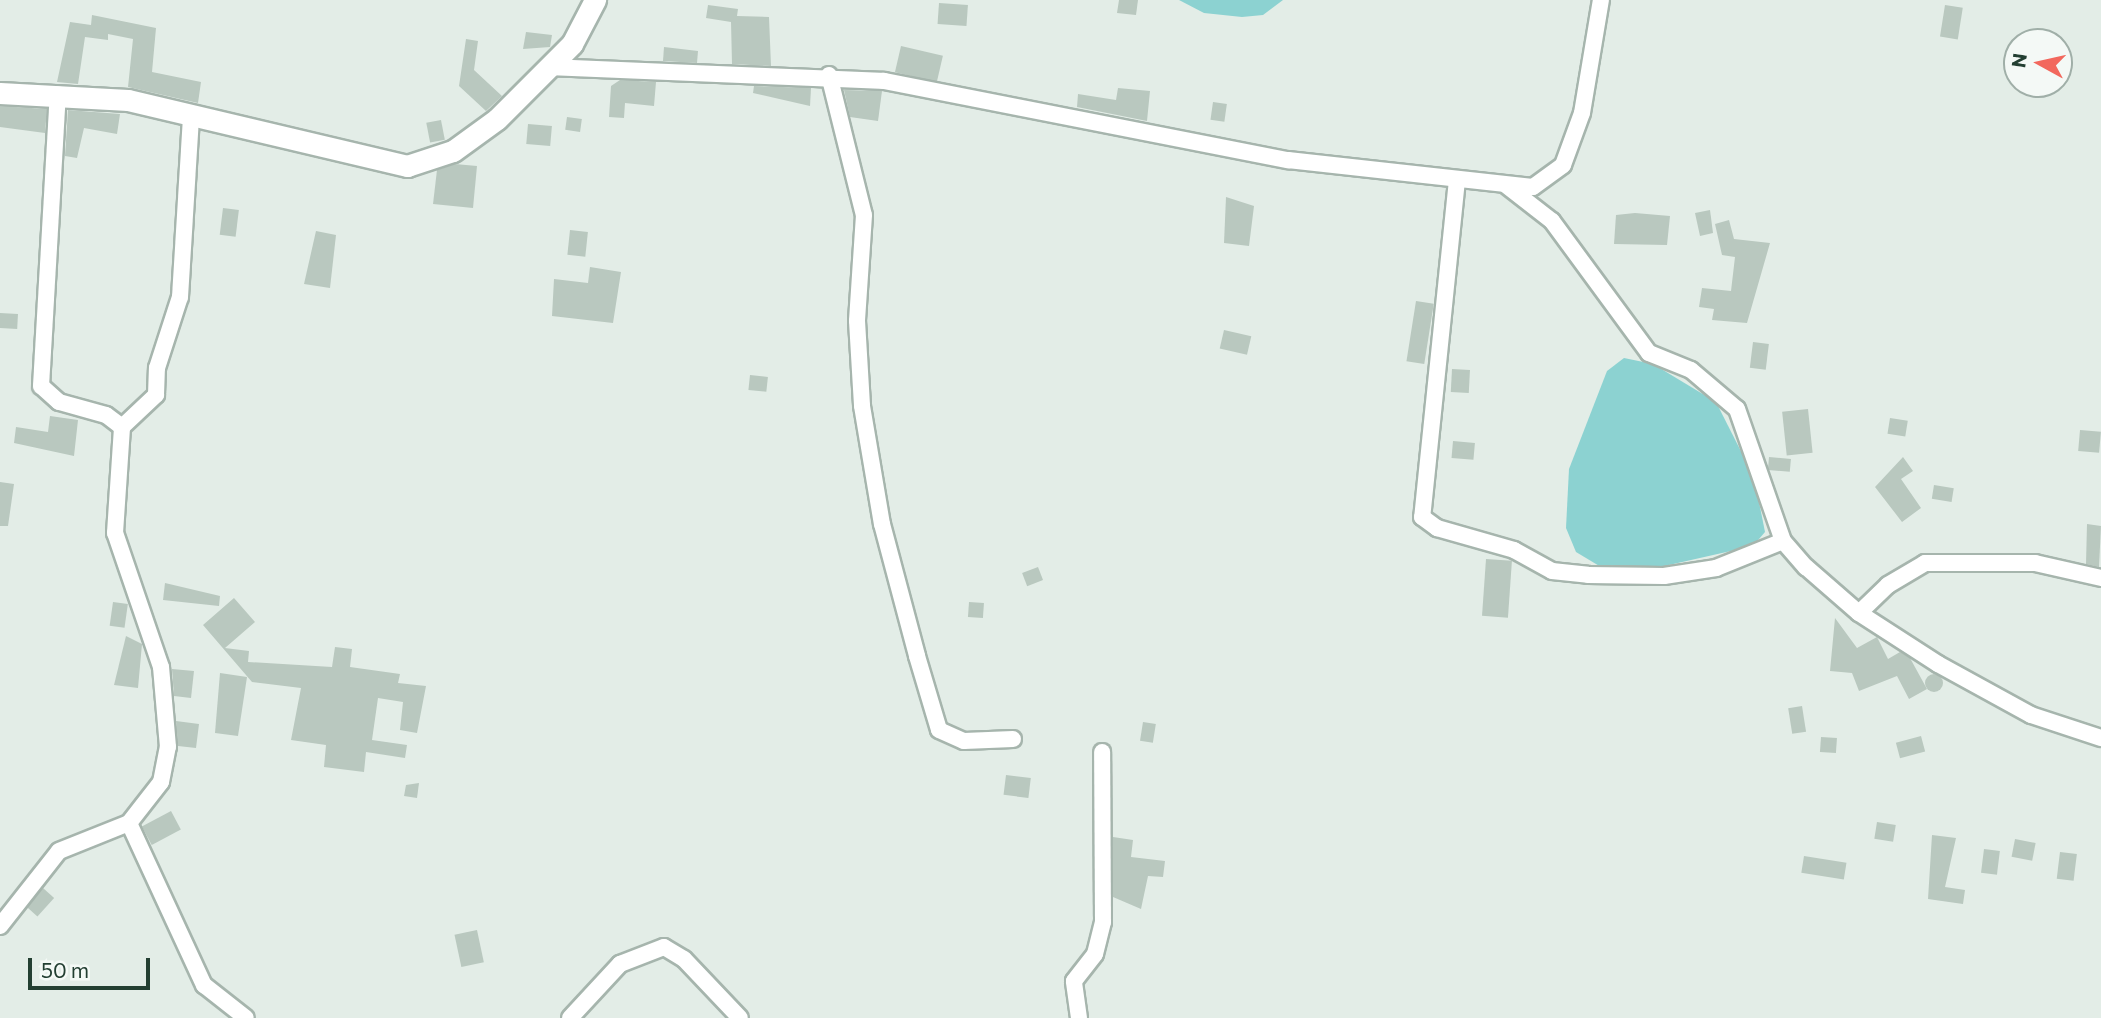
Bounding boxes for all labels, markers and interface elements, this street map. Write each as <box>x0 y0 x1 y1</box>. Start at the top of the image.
north arrow <box>2003 28 2073 98</box>
text: N <box>2006 52 2031 69</box>
scale bar <box>32 944 154 988</box>
text: 50 m <box>41 957 89 982</box>

